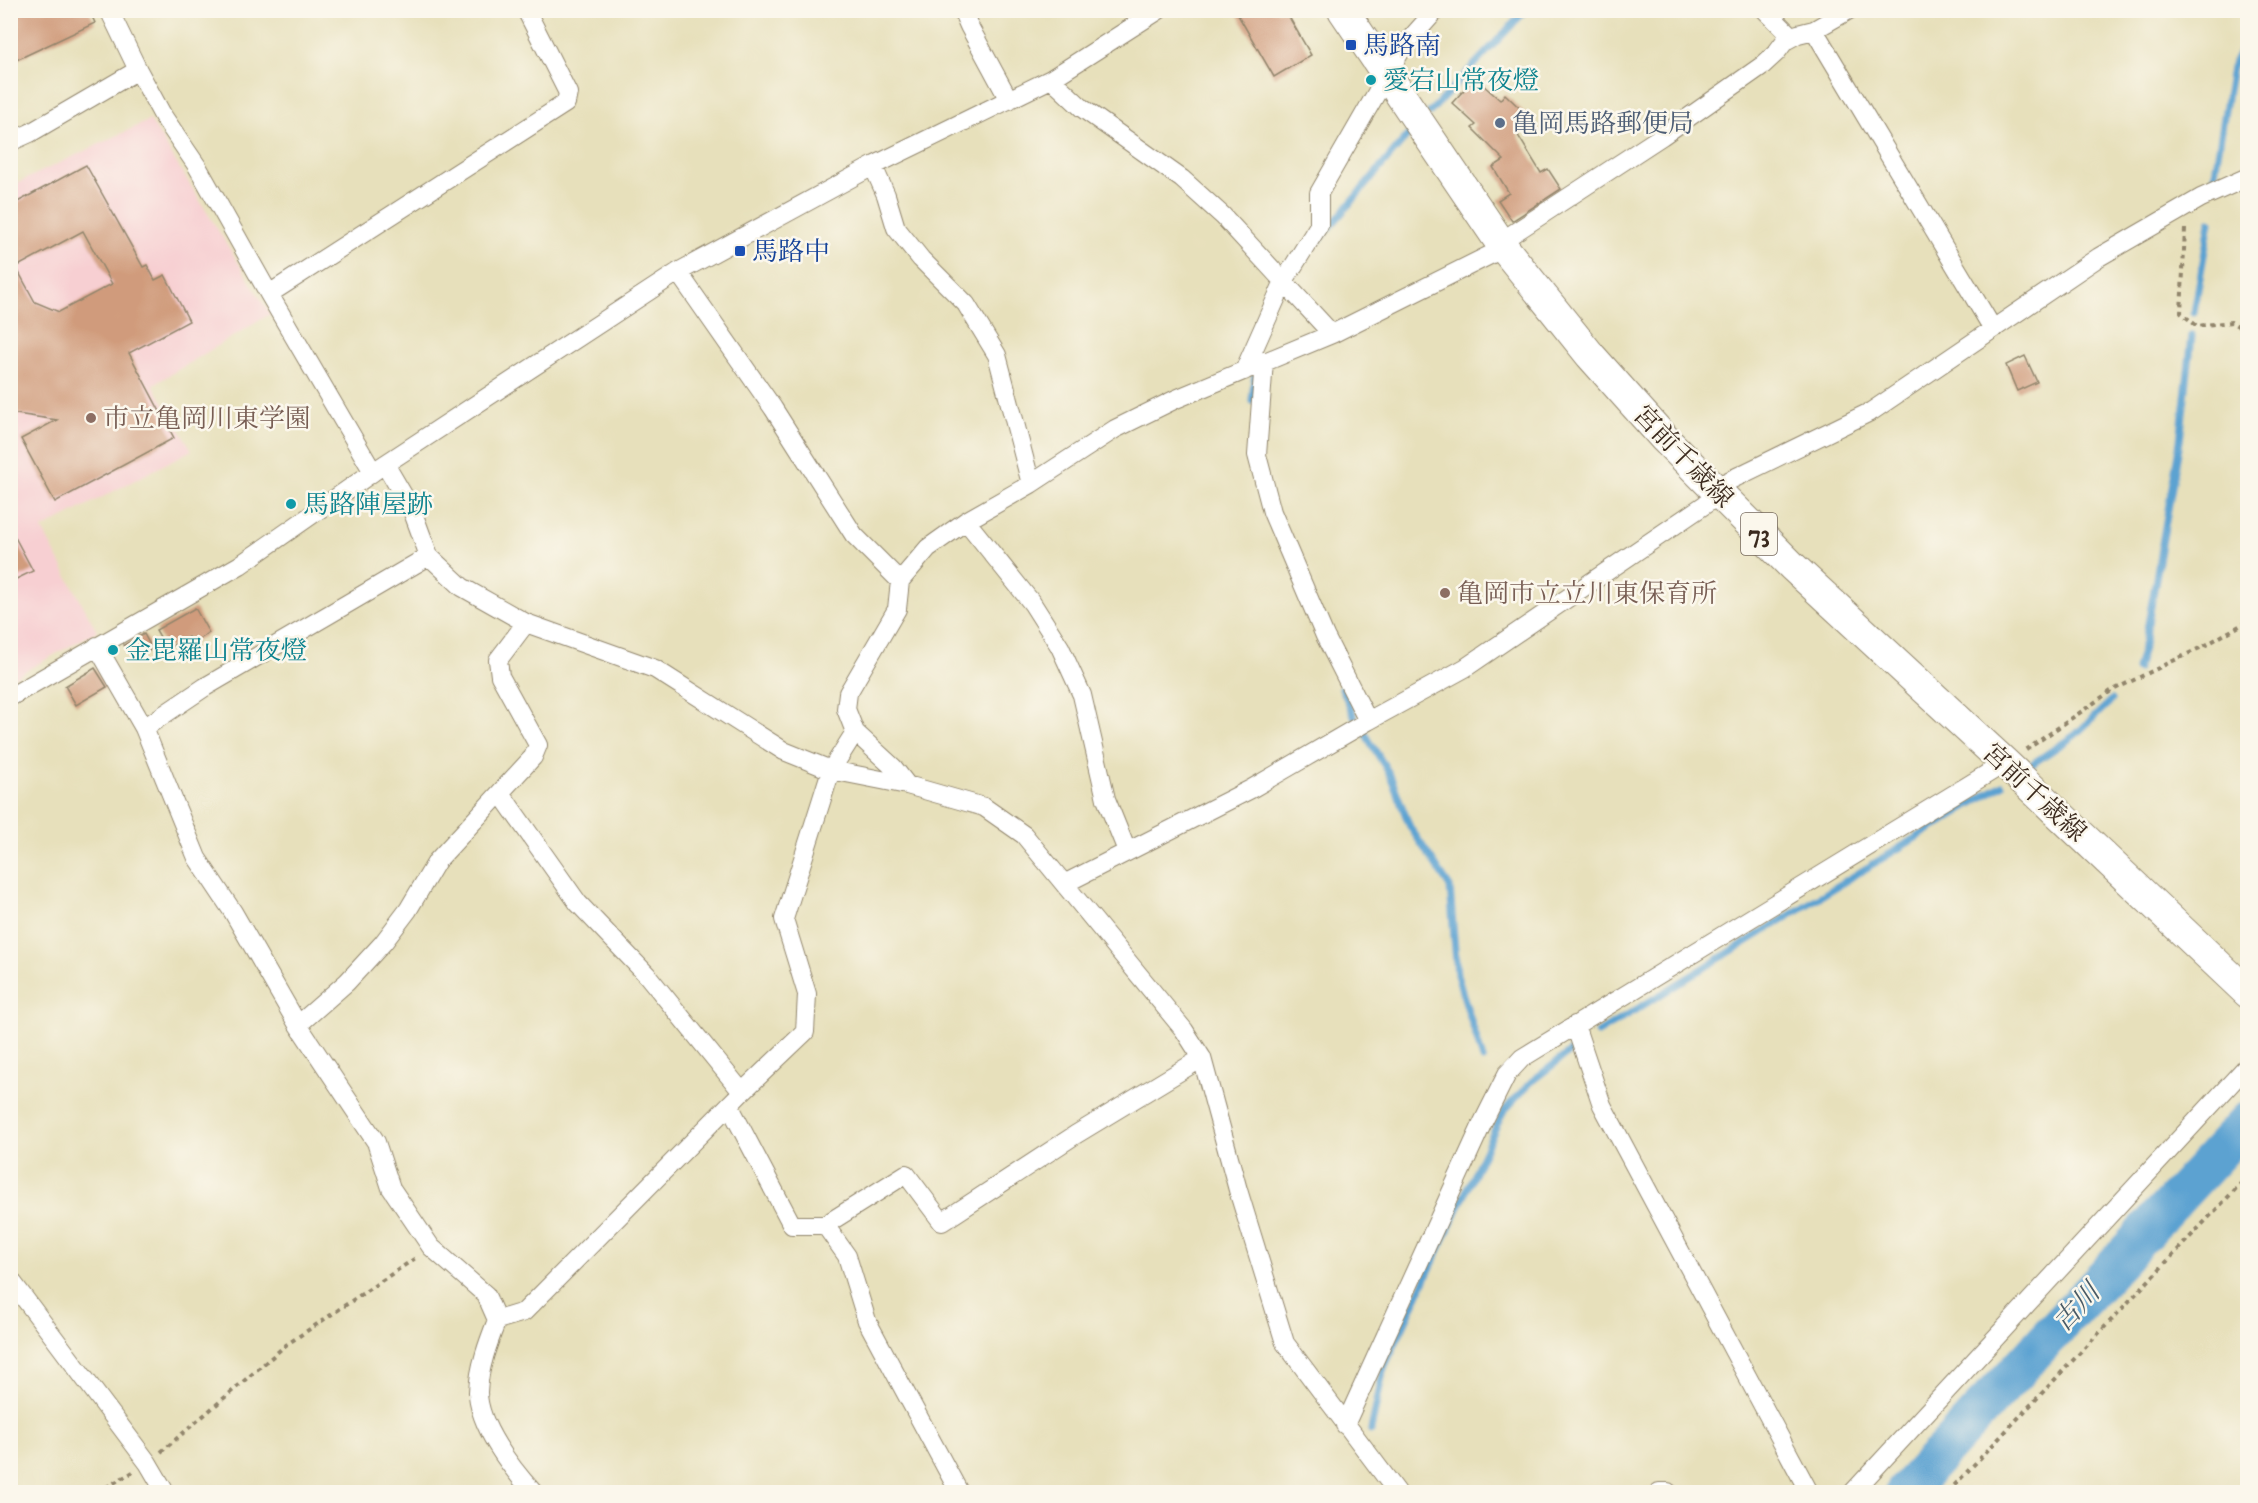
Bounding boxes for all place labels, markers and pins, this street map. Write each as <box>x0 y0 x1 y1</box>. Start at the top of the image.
place label: 馬路南 <box>1363 30 1441 63</box>
marker: 馬路南 <box>1344 38 1358 52</box>
place label: 愛宕山常夜燈 <box>1383 65 1539 98</box>
marker: 愛宕山常夜燈 <box>1364 73 1378 87</box>
place label: 亀岡馬路郵便局 <box>1512 108 1694 141</box>
marker: 亀岡馬路郵便局 <box>1493 116 1507 130</box>
place label: 馬路中 <box>752 236 830 269</box>
marker: 馬路中 <box>733 244 747 258</box>
place label: 市立亀岡川東学園 <box>103 403 311 436</box>
marker: 市立亀岡川東学園 <box>84 411 98 425</box>
place label: 馬路陣屋跡 <box>303 489 433 522</box>
marker: 馬路陣屋跡 <box>284 497 298 511</box>
place label: 亀岡市立立川東保育所 <box>1457 578 1717 611</box>
marker: 亀岡市立立川東保育所 <box>1438 586 1452 600</box>
place label: 金毘羅山常夜燈 <box>125 635 307 668</box>
marker: 金毘羅山常夜燈 <box>106 643 120 657</box>

